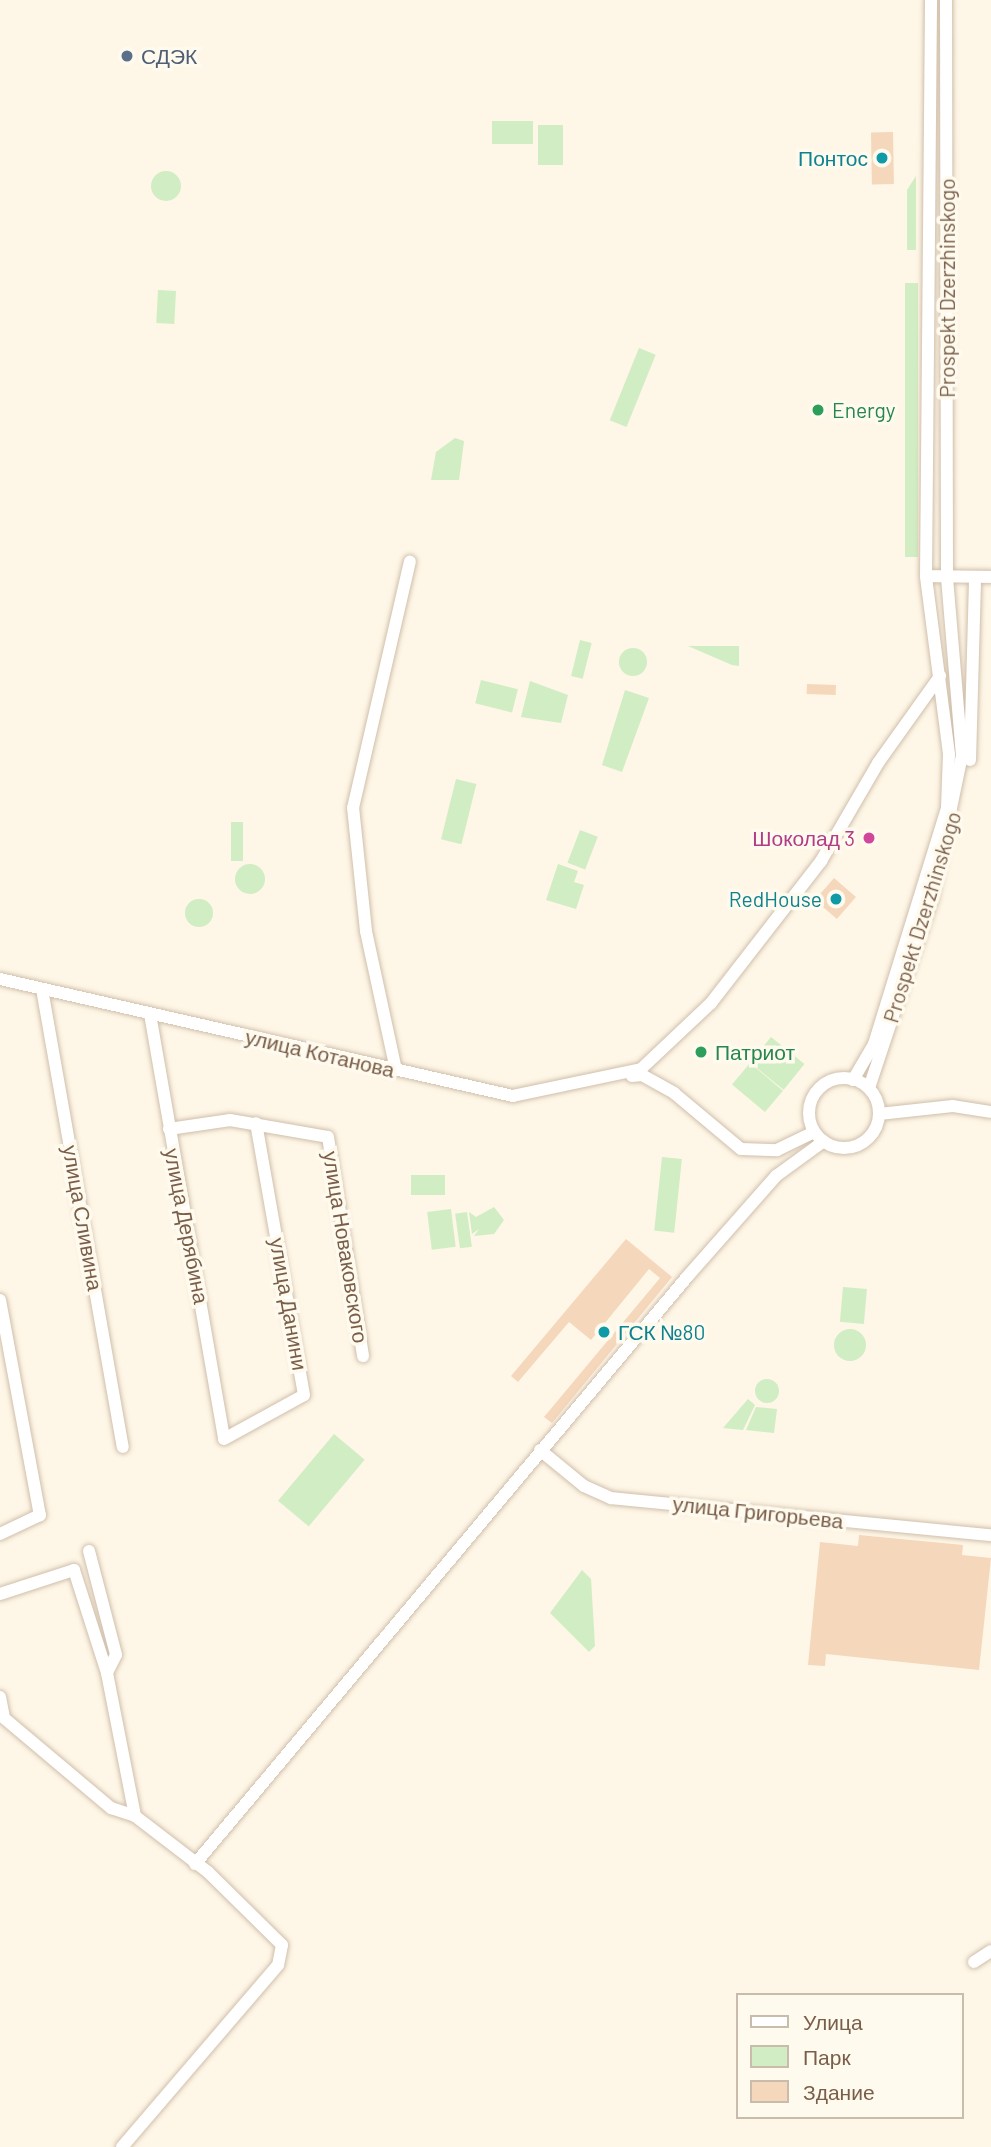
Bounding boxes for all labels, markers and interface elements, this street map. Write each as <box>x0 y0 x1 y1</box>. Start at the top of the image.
place label: СДЭК <box>141 43 197 69</box>
marker: СДЭК <box>119 48 135 64</box>
place label: Понтос <box>798 145 868 171</box>
marker: Понтос <box>874 150 890 166</box>
street label: Prospekt Dzerzhinskogo <box>934 178 960 398</box>
place label: Energy <box>832 397 895 423</box>
marker: Energy <box>810 402 826 418</box>
street label: Prospekt Dzerzhinskogo <box>878 808 966 1026</box>
place label: Шоколад 3 <box>752 825 855 851</box>
marker: Шоколад 3 <box>861 830 877 846</box>
place label: RedHouse <box>729 886 822 912</box>
marker: RedHouse <box>828 891 844 907</box>
street label: улица Котанова <box>243 1024 397 1082</box>
place label: Патриот <box>715 1039 795 1065</box>
marker: Патриот <box>693 1044 709 1060</box>
street label: улица Сливина <box>58 1143 108 1293</box>
street label: улица Дерябина <box>160 1146 214 1306</box>
street label: улица Новаковского <box>318 1149 374 1345</box>
street label: улица Данини <box>265 1236 313 1372</box>
place label: ГСК №80 <box>618 1319 705 1345</box>
marker: ГСК №80 <box>596 1324 612 1340</box>
street label: улица Григорьева <box>671 1491 845 1533</box>
legend <box>736 1993 963 2119</box>
text: Улица <box>803 2009 863 2034</box>
text: Парк <box>803 2044 851 2069</box>
text: Здание <box>803 2079 875 2104</box>

